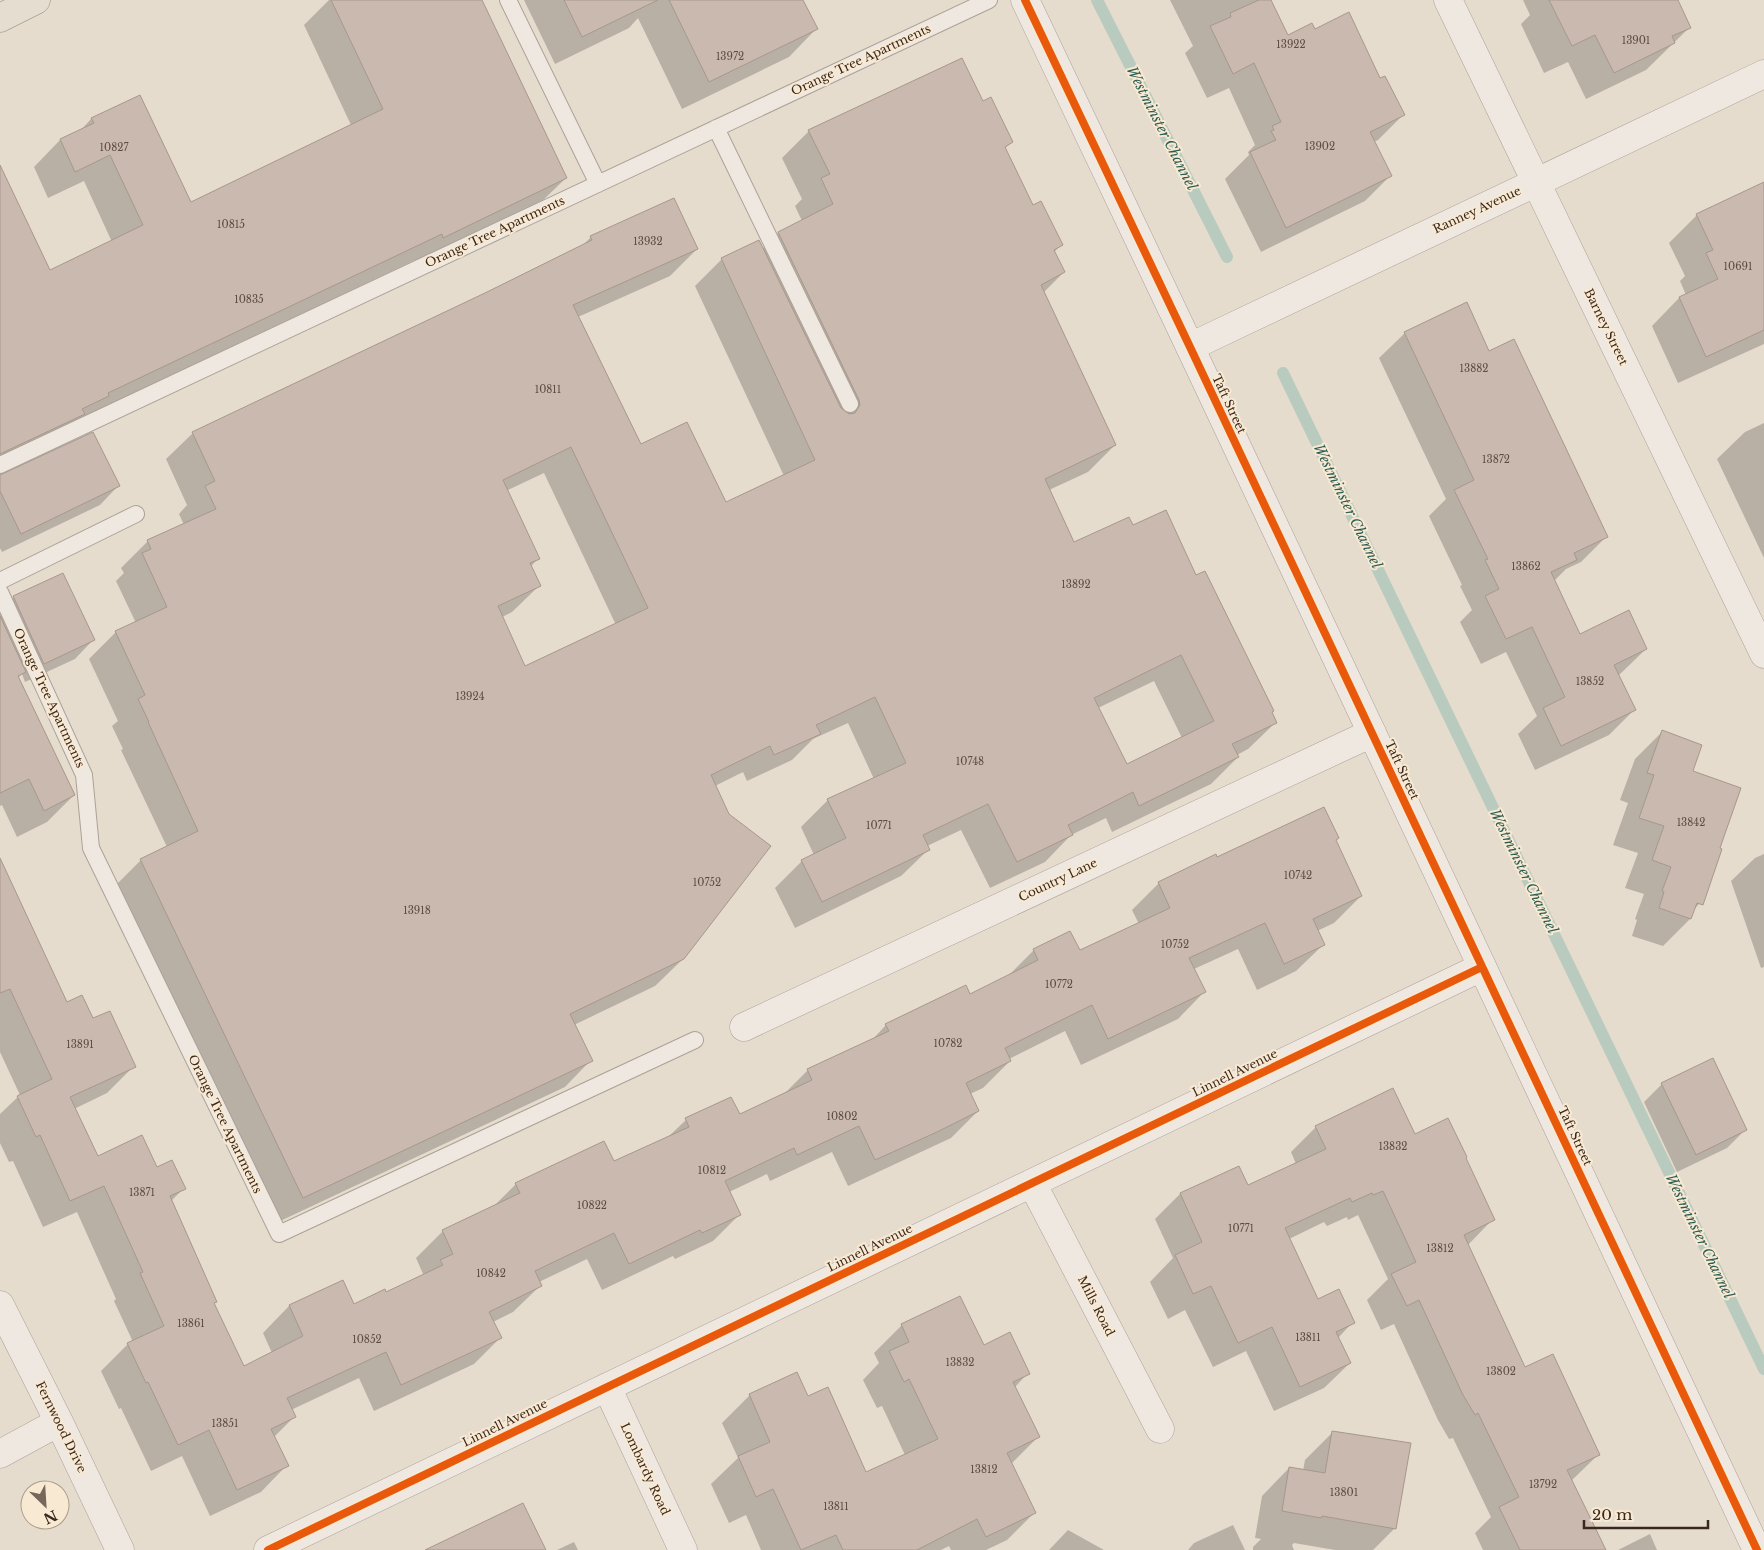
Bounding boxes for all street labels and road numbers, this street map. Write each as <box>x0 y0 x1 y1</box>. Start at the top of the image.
street label: Orange Tree Apartments <box>789 21 933 99</box>
street label: Ranney Avenue <box>1430 183 1523 236</box>
street label: Orange Tree Apartments <box>423 193 567 271</box>
street label: Barney Street <box>1581 286 1632 368</box>
street label: Taft Street <box>1209 372 1250 436</box>
street label: Orange Tree Apartments <box>10 626 88 770</box>
street label: Taft Street <box>1382 738 1423 802</box>
street label: Country Lane <box>1016 855 1100 904</box>
street label: Linnell Avenue <box>1190 1045 1280 1100</box>
street label: Orange Tree Apartments <box>185 1052 266 1196</box>
street label: Taft Street <box>1555 1104 1596 1168</box>
street label: Linnell Avenue <box>825 1220 915 1275</box>
street label: Mills Road <box>1075 1273 1118 1338</box>
street label: Fernwood Drive <box>33 1379 90 1475</box>
street label: Linnell Avenue <box>460 1395 550 1450</box>
street label: Lombardy Road <box>617 1420 673 1517</box>

